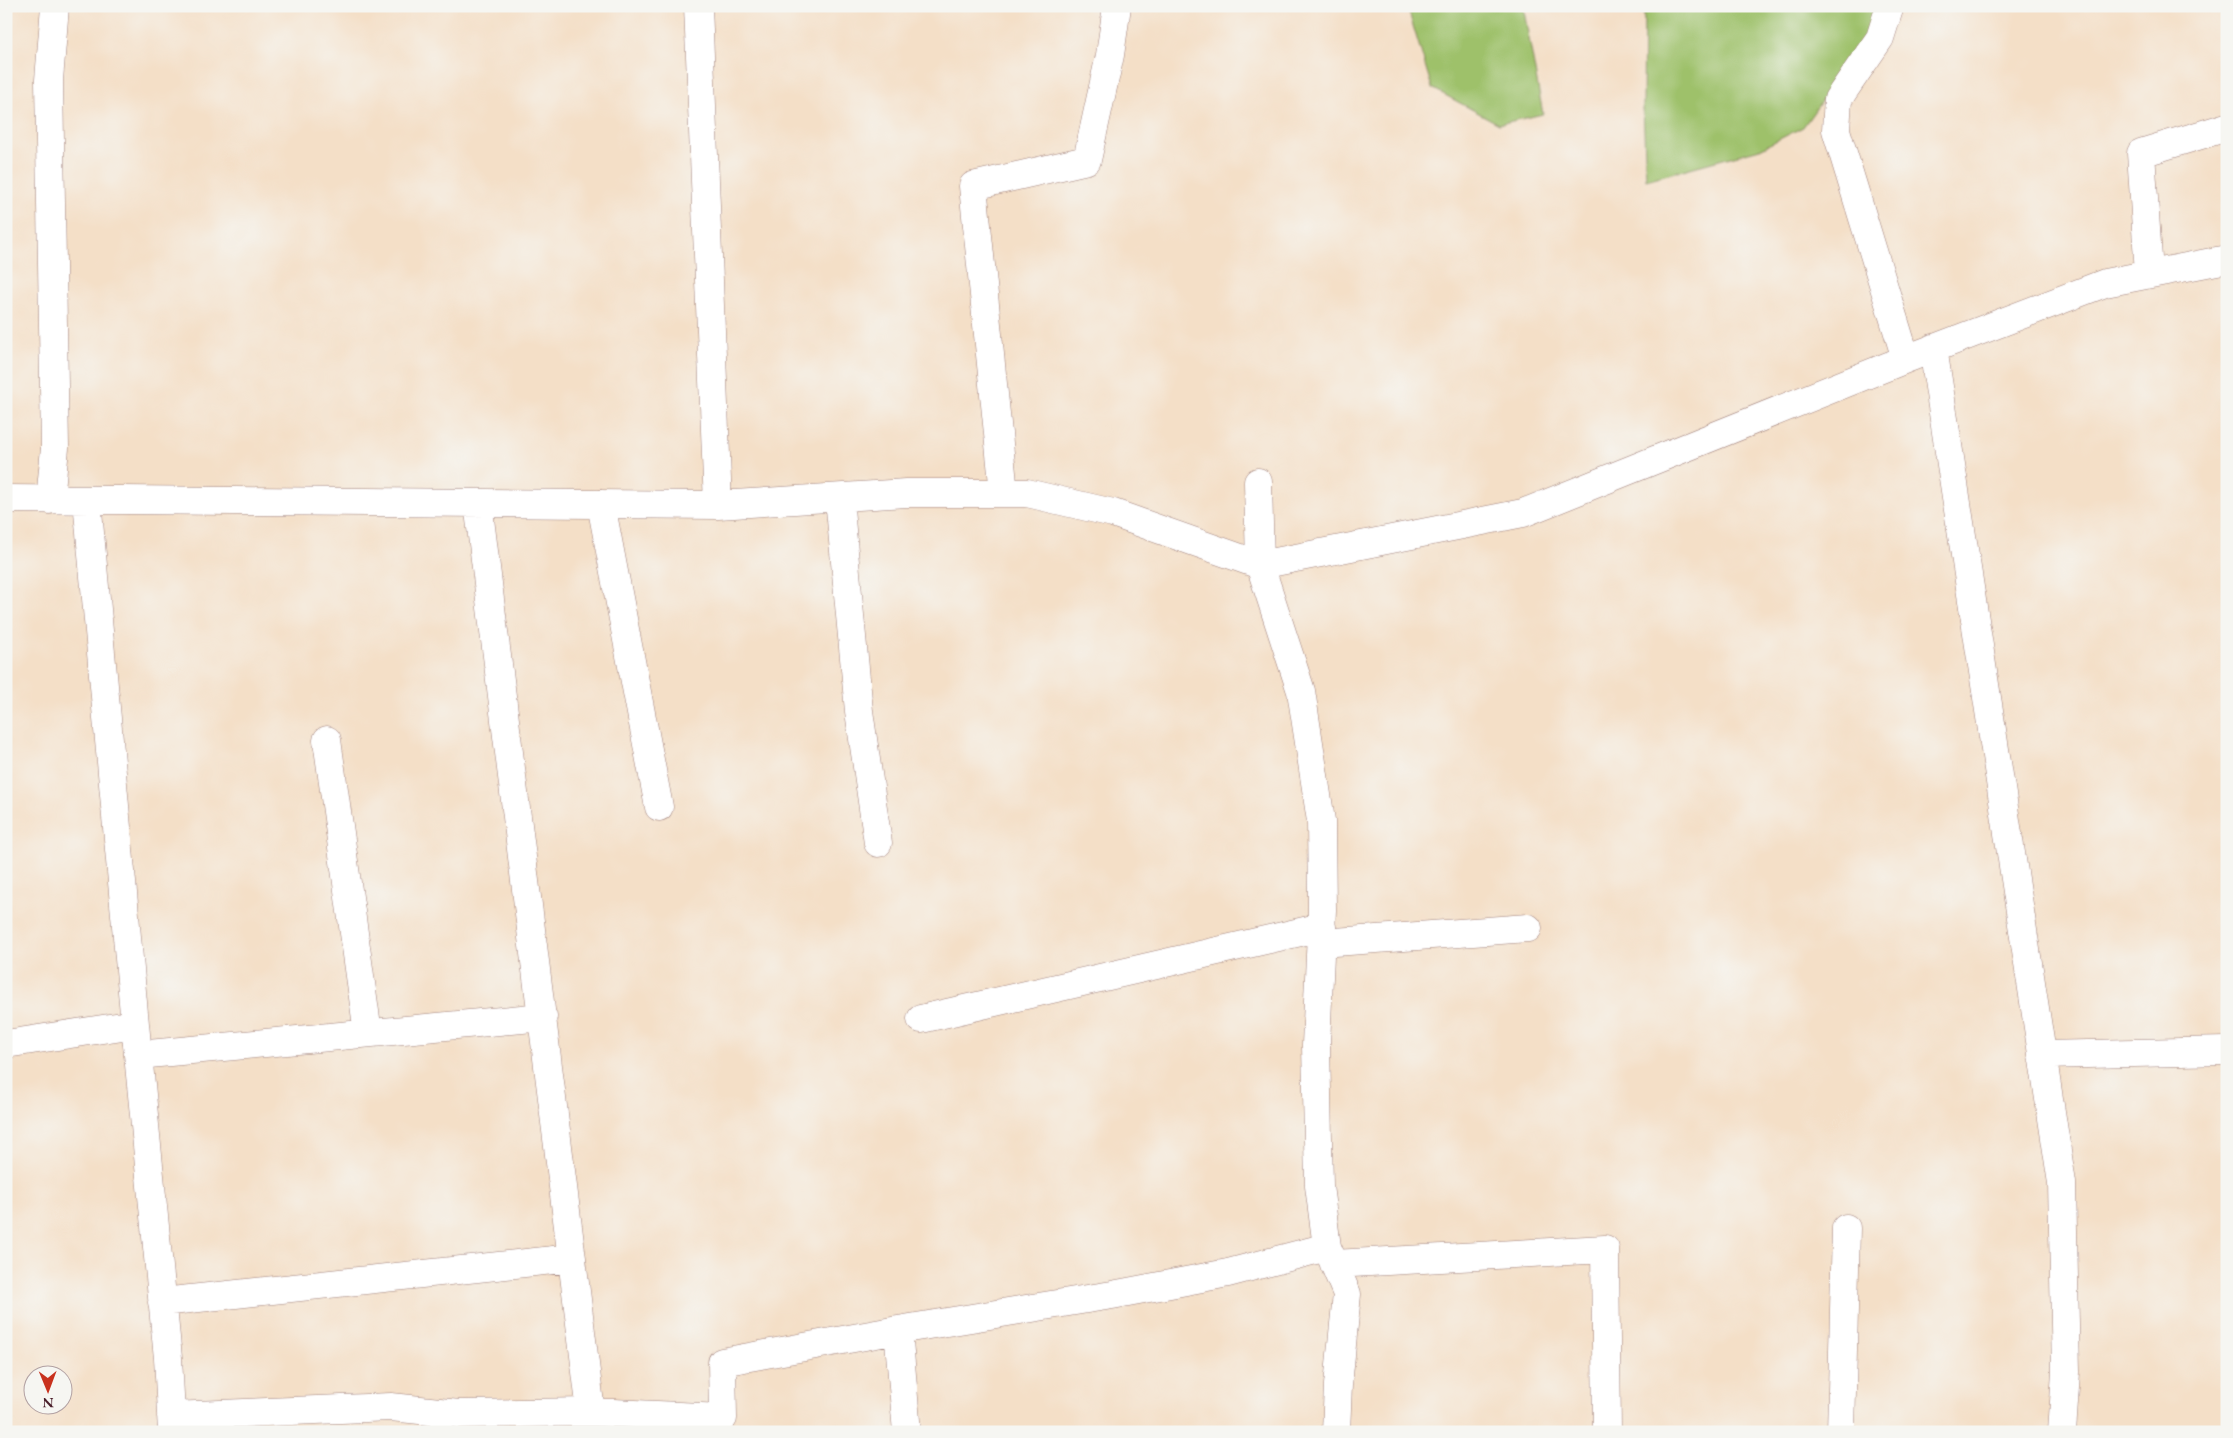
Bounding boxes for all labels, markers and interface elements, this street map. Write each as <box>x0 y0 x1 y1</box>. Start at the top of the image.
north arrow <box>22 1366 72 1416</box>
text: N <box>42 1394 54 1412</box>

